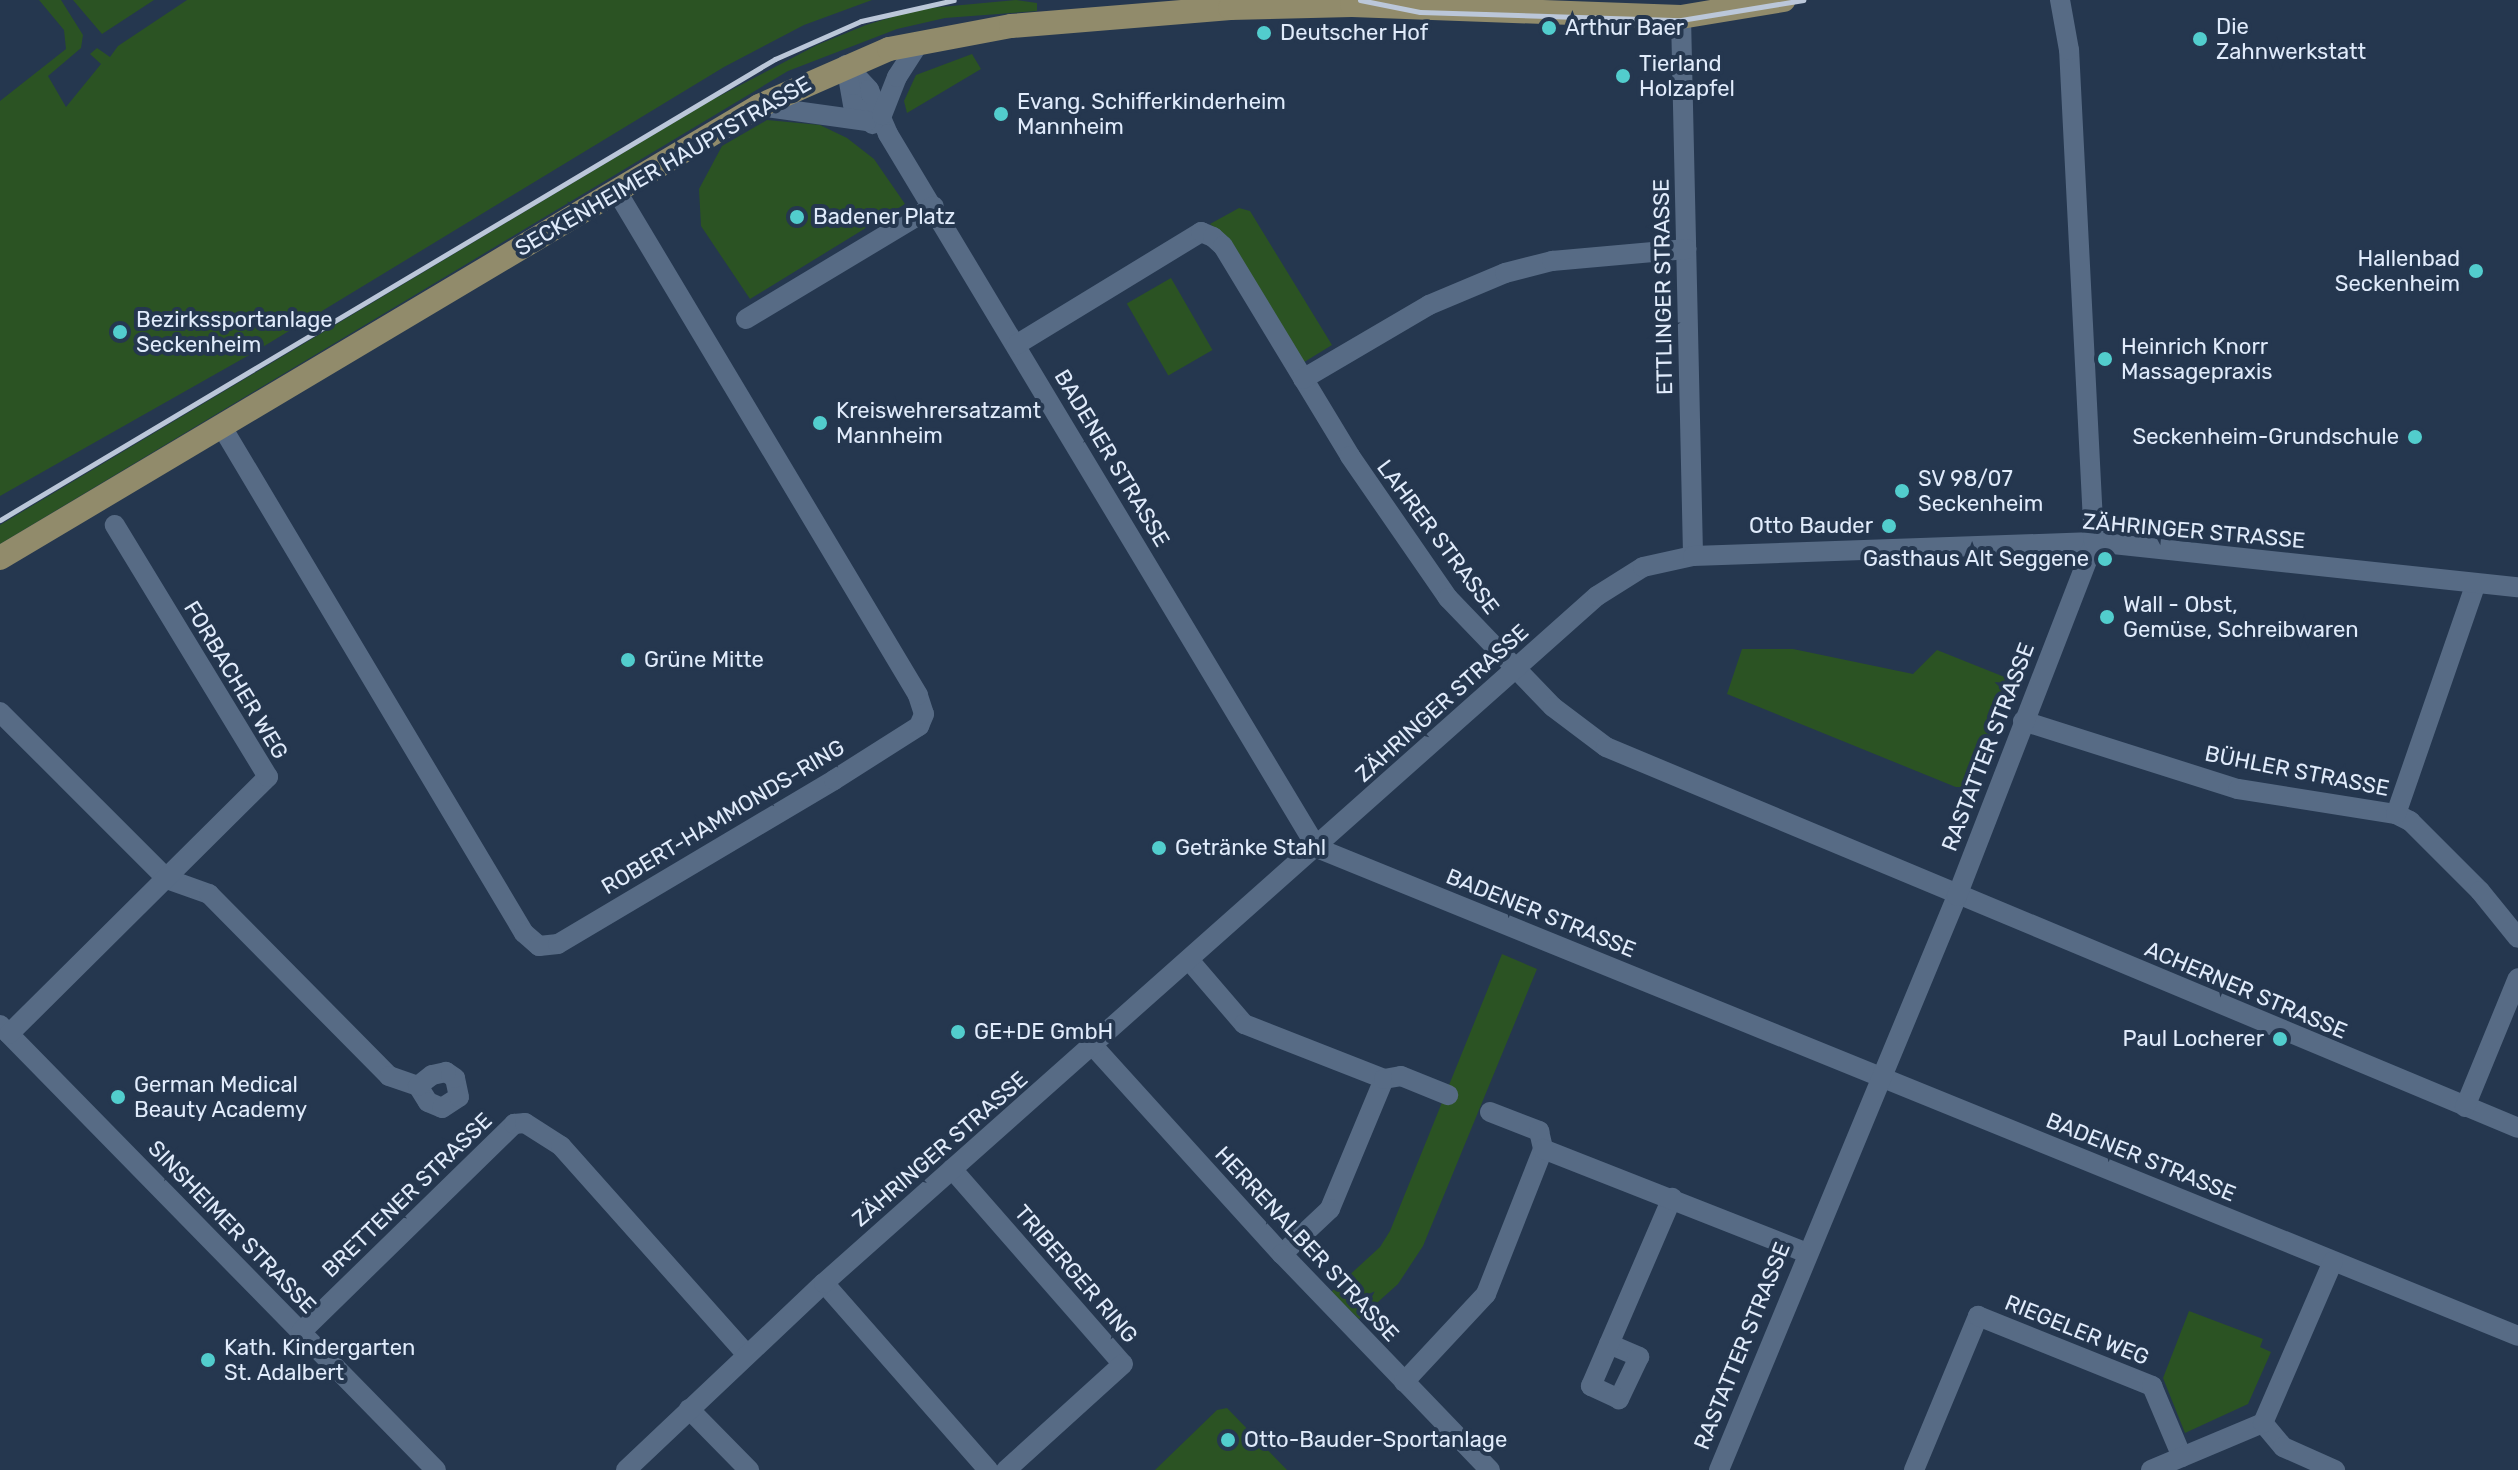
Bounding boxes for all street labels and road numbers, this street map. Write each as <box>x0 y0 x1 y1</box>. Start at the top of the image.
street label: SECKENHEIMER HAUPTSTRASSE <box>510 70 816 262</box>
street label: ETTLINGER STRASSE <box>1648 179 1678 395</box>
street label: BADENER STRASSE <box>1049 365 1175 551</box>
street label: LAHRER STRASSE <box>1371 455 1505 619</box>
street label: ZÄHRINGER STRASSE <box>2082 508 2306 554</box>
street label: FORBACHER WEG <box>178 596 294 764</box>
street label: ZÄHRINGER STRASSE <box>1350 618 1534 788</box>
street label: RASTATTER STRASSE <box>1936 639 2040 855</box>
street label: ROBERT-HAMMONDS-RING <box>597 734 849 900</box>
street label: BÜHLER STRASSE <box>2203 740 2391 802</box>
street label: BADENER STRASSE <box>1442 863 1640 963</box>
street label: ACHERNER STRASSE <box>2141 935 2351 1045</box>
street label: ZÄHRINGER STRASSE <box>847 1066 1033 1232</box>
street label: BRETTENER STRASSE <box>317 1107 497 1283</box>
street label: BADENER STRASSE <box>2042 1107 2240 1207</box>
street label: SINSHEIMER STRASSE <box>143 1135 321 1319</box>
street label: HERRENALBER STRASSE <box>1210 1141 1404 1347</box>
street label: TRIBERGER RING <box>1009 1200 1143 1348</box>
street label: RASTATTER STRASSE <box>1688 1239 1796 1453</box>
street label: RIEGELER WEG <box>2001 1289 2153 1371</box>

